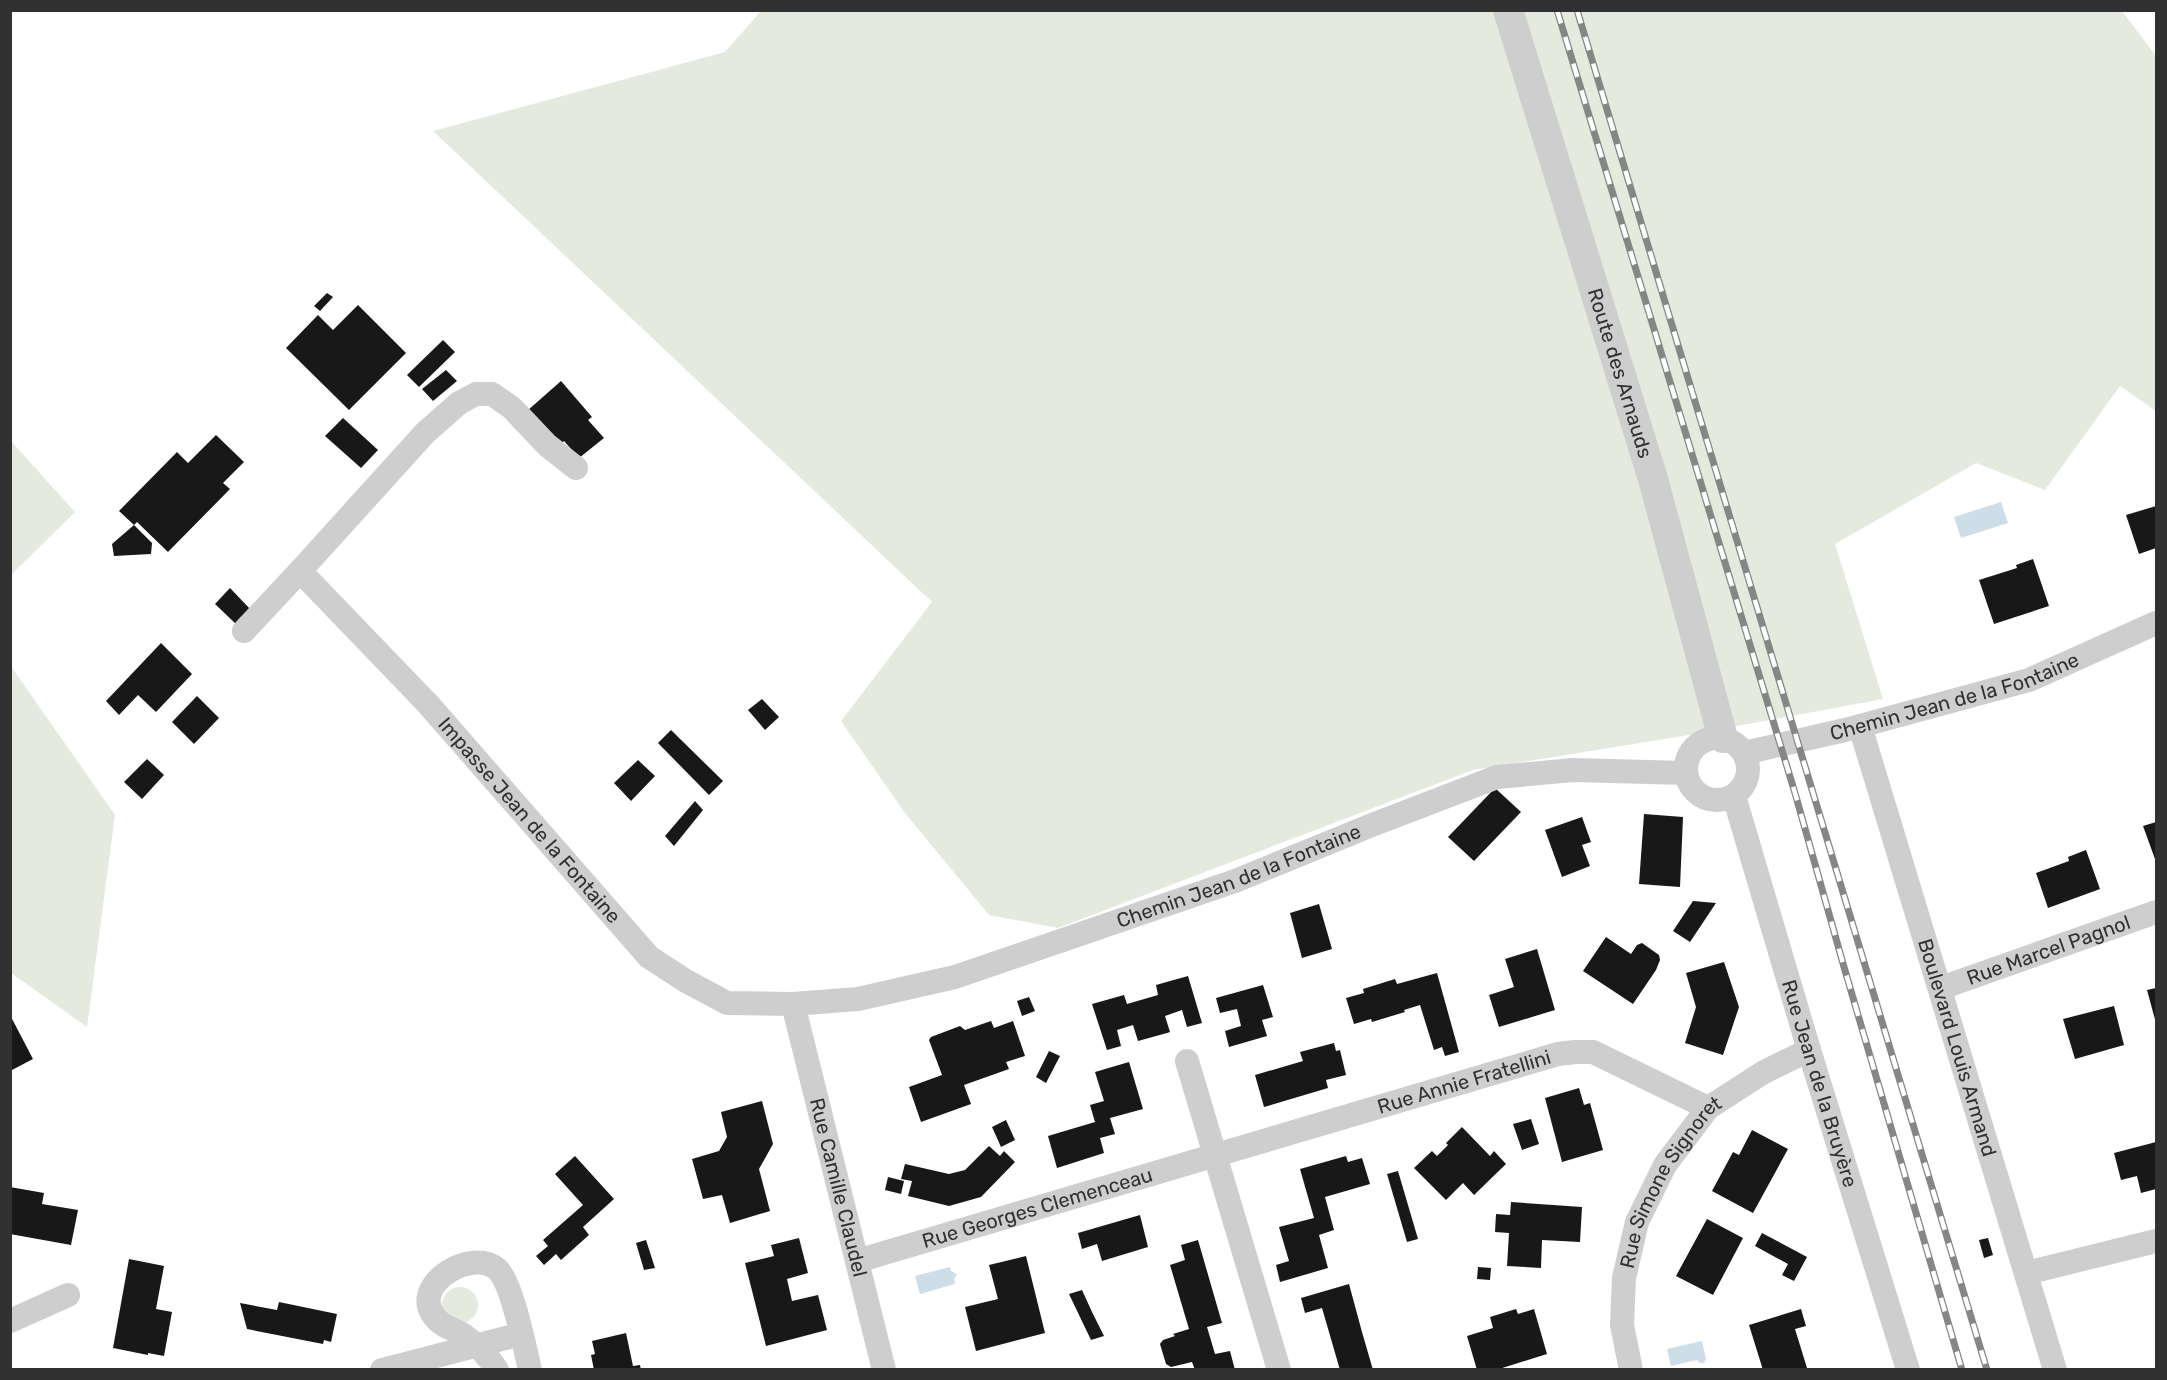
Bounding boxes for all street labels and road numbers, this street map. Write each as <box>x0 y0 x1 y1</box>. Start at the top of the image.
street label: Route des Arnauds <box>1583 285 1658 461</box>
street label: Chemin Jean de la Fontaine <box>1828 647 2083 745</box>
street label: Impasse Jean de la Fontaine <box>433 712 626 928</box>
street label: Chemin Jean de la Fontaine <box>1113 819 1364 933</box>
street label: Rue Marcel Pagnol <box>1964 910 2133 990</box>
street label: Boulevard Louis Armand <box>1913 936 2002 1159</box>
street label: Rue Jean de la Bruyère <box>1777 977 1863 1190</box>
street label: Rue Annie Fratellini <box>1374 1045 1554 1119</box>
street label: Rue Simone Signoret <box>1615 1091 1726 1271</box>
street label: Rue Camille Claudel <box>805 1096 872 1279</box>
street label: Rue Georges Clemenceau <box>919 1162 1155 1253</box>

